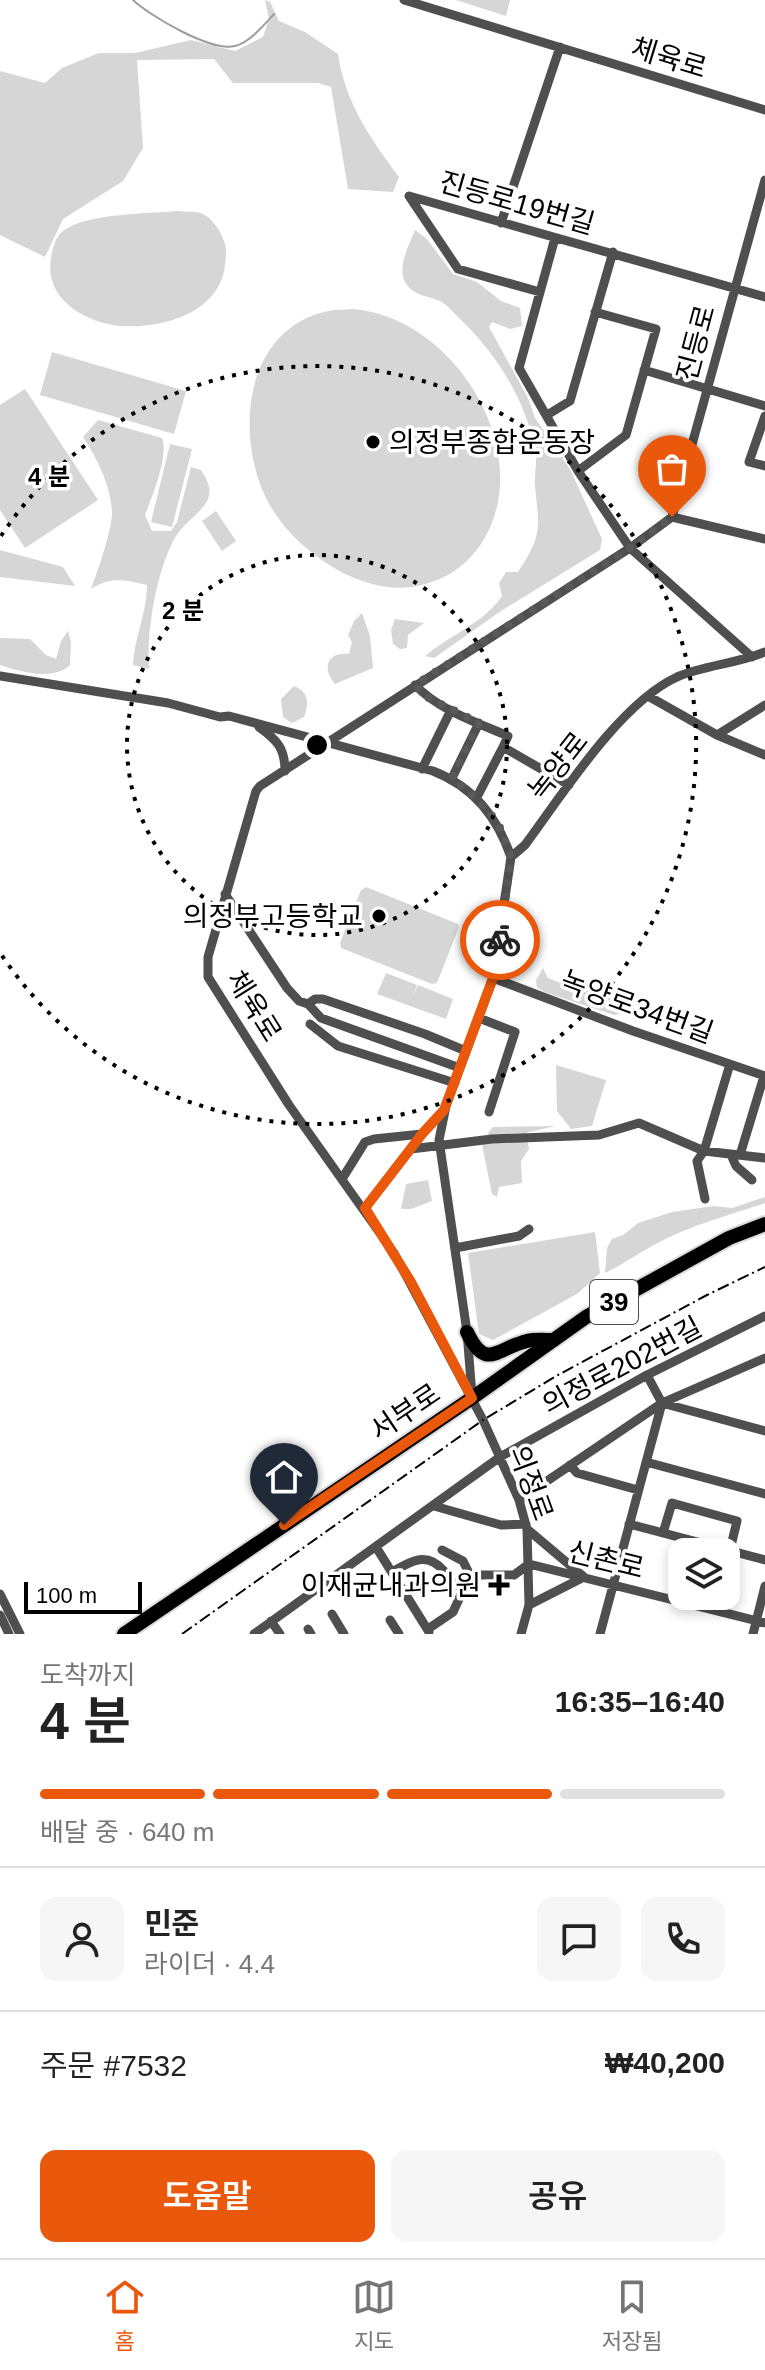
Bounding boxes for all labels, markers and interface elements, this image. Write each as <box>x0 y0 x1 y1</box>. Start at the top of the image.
street label: 체육로 <box>628 32 710 84</box>
street label: 진등로19번길 <box>436 166 598 240</box>
street label: 진등로 <box>671 302 721 384</box>
place label: 의정부종합운동장 <box>389 427 595 458</box>
marker: 의정부종합운동장 <box>364 433 382 451</box>
pin <box>638 435 706 517</box>
icon: bag <box>650 447 694 491</box>
text: 4 분 <box>28 463 70 490</box>
text: 2 분 <box>162 597 204 624</box>
street label: 녹양로 <box>522 726 594 806</box>
centre of rings <box>303 731 331 759</box>
courier <box>460 900 540 980</box>
place label: 의정부고등학교 <box>183 901 363 932</box>
marker: 의정부고등학교 <box>370 907 388 925</box>
icon: bike <box>478 918 522 962</box>
street label: 체육로 <box>220 965 288 1047</box>
street label: 녹양로34번길 <box>557 965 717 1049</box>
road number: 39 <box>590 1280 638 1324</box>
street label: 의정로202번길 <box>537 1311 707 1421</box>
street label: 서부로 <box>364 1378 446 1446</box>
street label: 의정로 <box>503 1441 559 1525</box>
pin <box>250 1443 318 1525</box>
icon: home <box>262 1455 306 1499</box>
street label: 신촌로 <box>565 1536 647 1584</box>
map controls <box>668 1538 740 1610</box>
button: layers <box>668 1538 740 1610</box>
place label: 이재균내과의원 <box>301 1570 481 1601</box>
marker: 이재균내과의원 <box>488 1574 510 1596</box>
scale bar <box>24 1578 142 1614</box>
text: 100 m <box>36 1583 97 1608</box>
text: 도착까지 <box>40 1660 136 1690</box>
text: 16:35–16:40 <box>555 1685 725 1718</box>
text: 4 분 <box>40 1692 131 1750</box>
text: 배달 중 · 640 m <box>40 1817 214 1847</box>
button: person <box>40 1897 124 1981</box>
button: chat <box>537 1897 621 1981</box>
button: phone <box>641 1897 725 1981</box>
text: 민준 <box>144 1907 199 1940</box>
text: 라이더 · 4.4 <box>144 1949 275 1979</box>
text: ₩40,200 <box>605 2046 725 2079</box>
text: 주문 #7532 <box>40 2049 187 2082</box>
button: 도움말 <box>40 2150 375 2242</box>
button: 공유 <box>391 2150 725 2242</box>
tab: 홈 <box>103 2275 147 2355</box>
tab: 지도 <box>352 2275 396 2355</box>
tab: 저장됨 <box>602 2275 662 2355</box>

